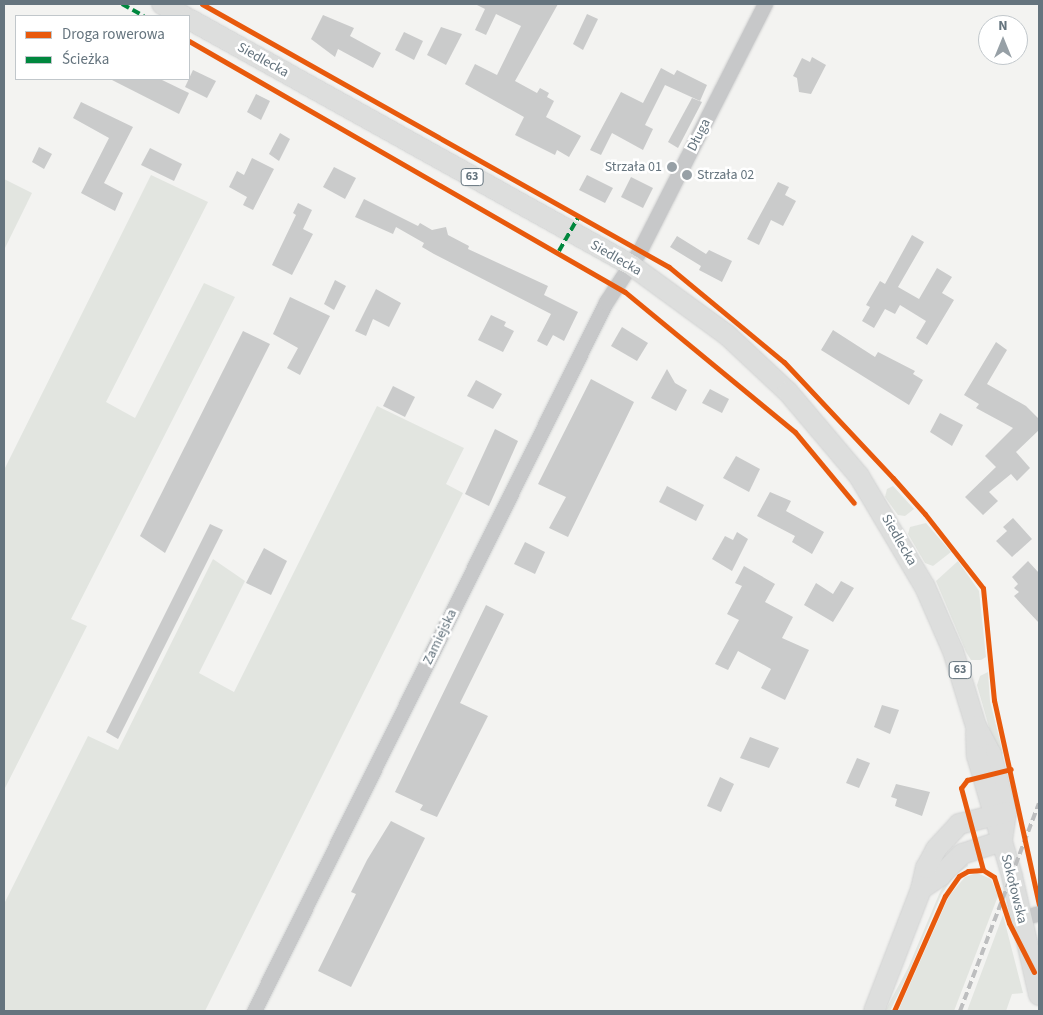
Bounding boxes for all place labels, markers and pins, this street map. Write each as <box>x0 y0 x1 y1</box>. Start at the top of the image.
place label: Strzała 01 <box>605 159 662 175</box>
marker: Strzała 01 <box>666 161 678 173</box>
place label: Strzała 02 <box>697 167 754 183</box>
marker: Strzała 02 <box>681 169 693 181</box>

